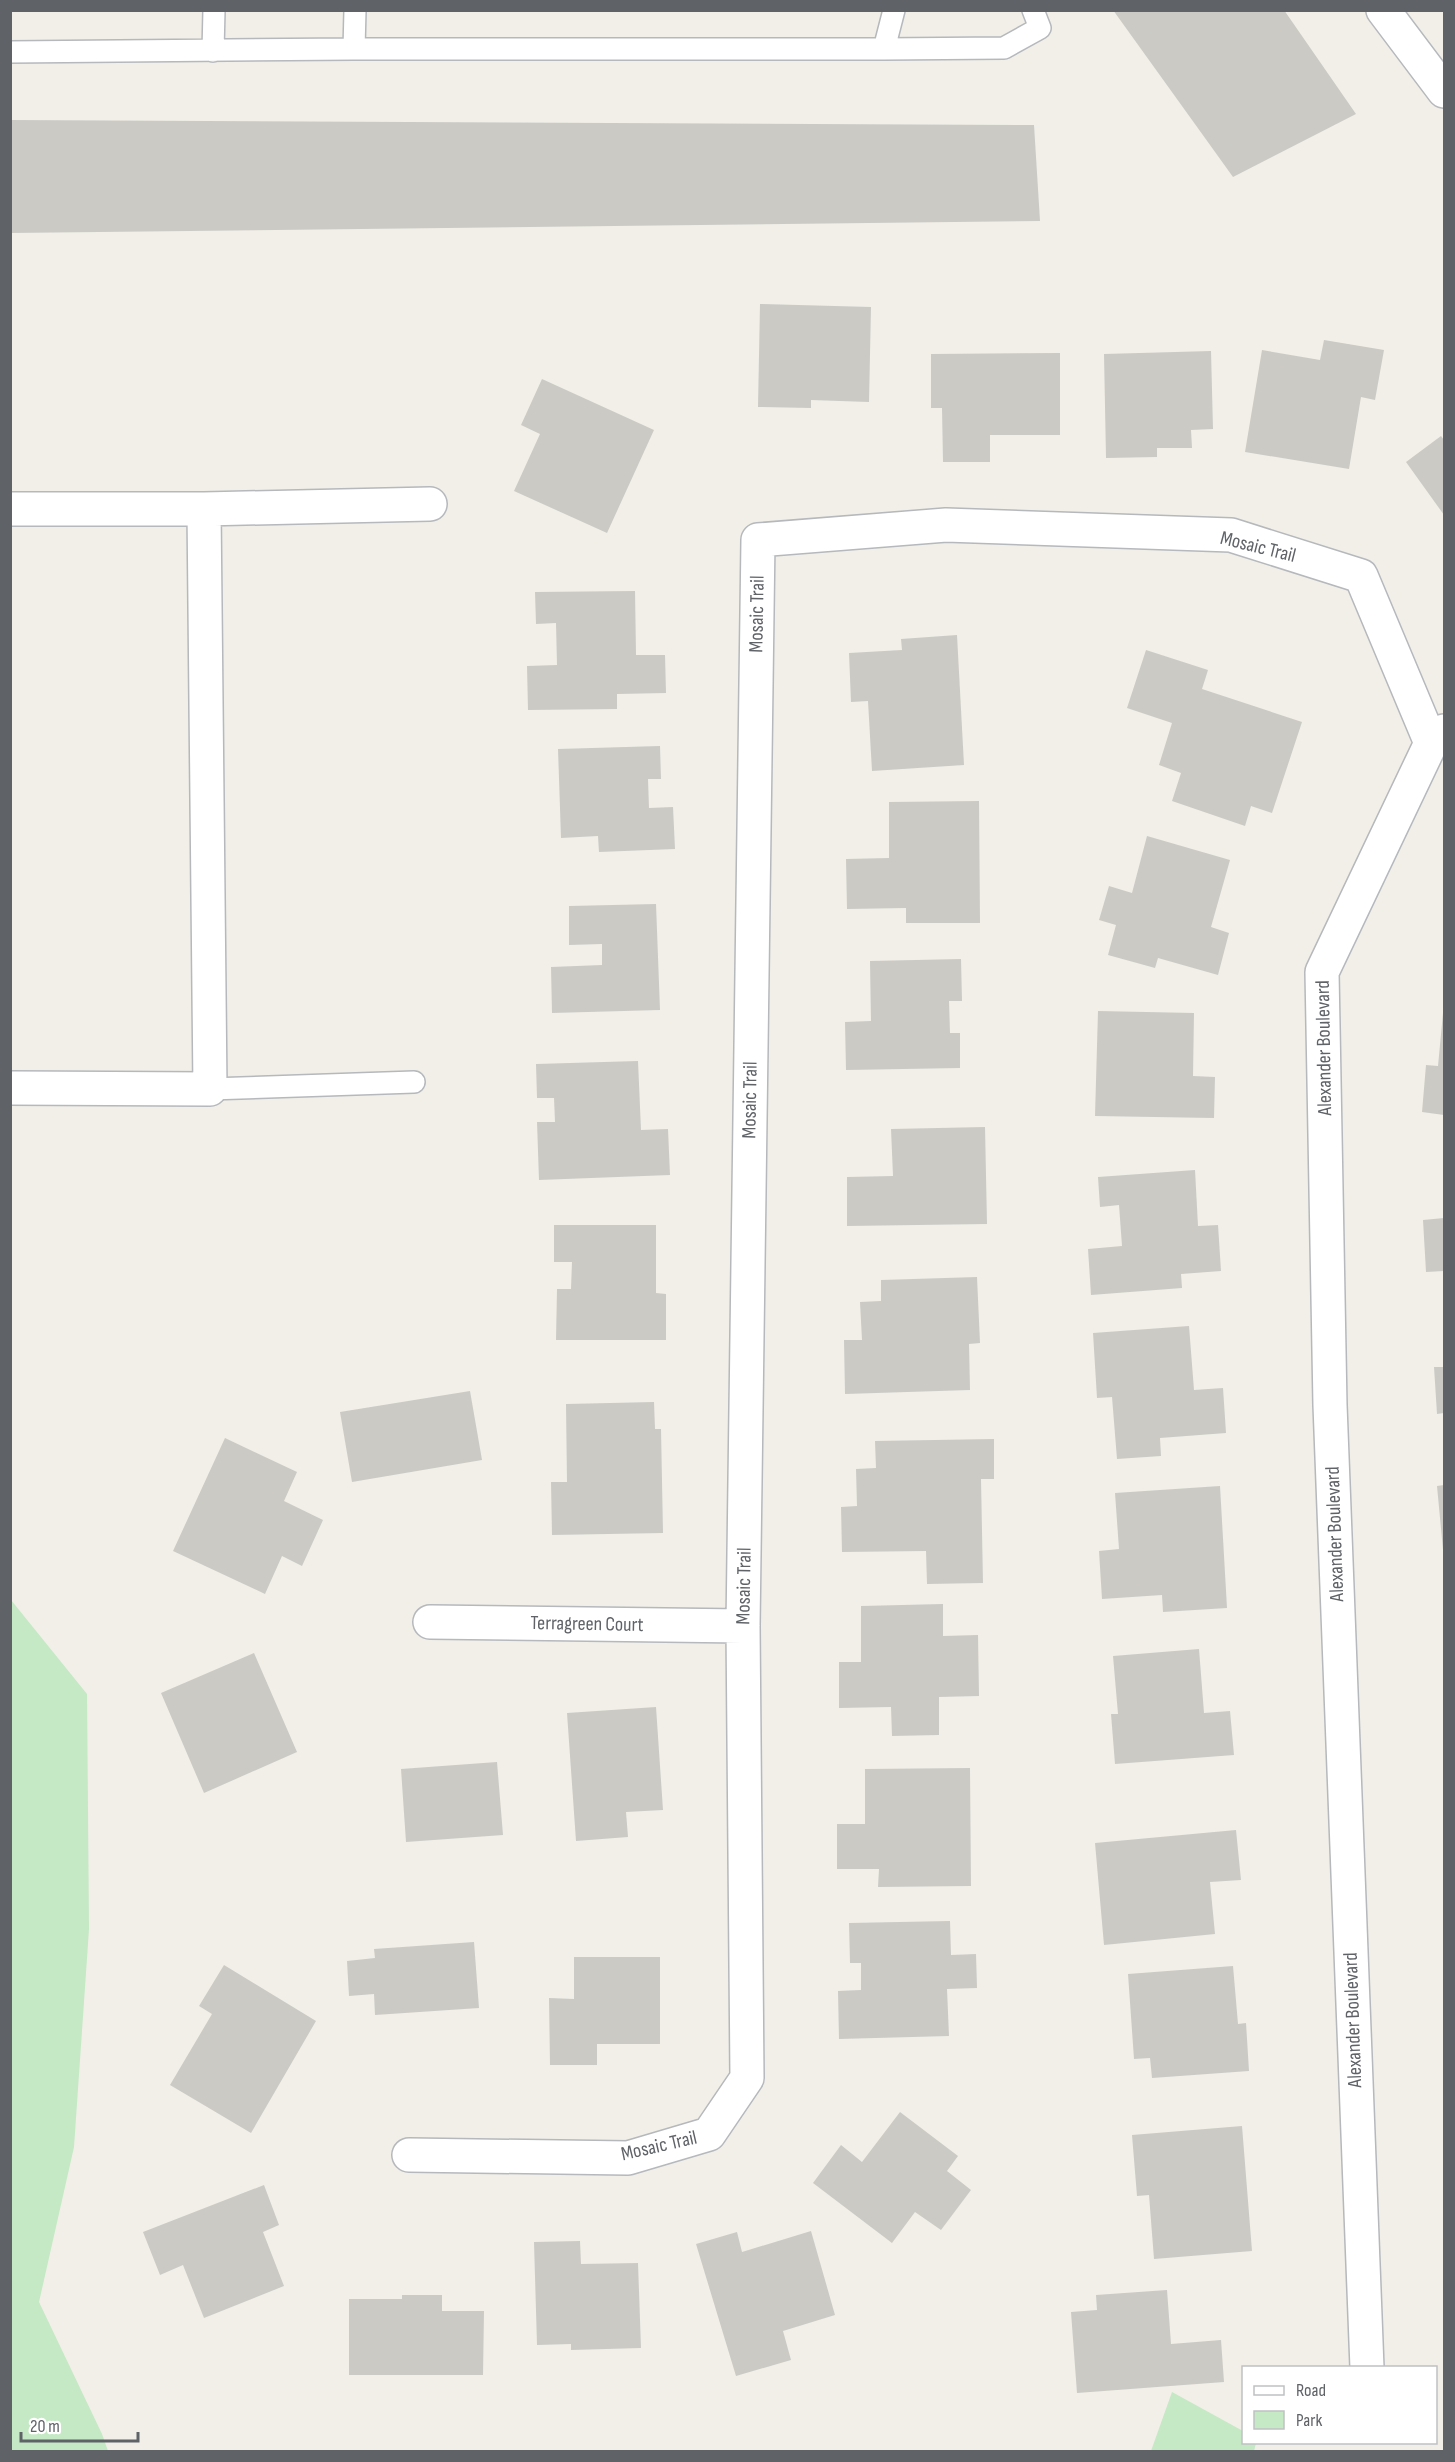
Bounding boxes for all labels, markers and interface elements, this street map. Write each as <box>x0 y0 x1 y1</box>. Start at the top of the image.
street label: Mosaic Trail <box>1218 526 1298 568</box>
street label: Mosaic Trail <box>744 575 770 653</box>
street label: Alexander Boulevard <box>1311 980 1337 1117</box>
street label: Mosaic Trail <box>737 1061 763 1139</box>
street label: Alexander Boulevard <box>1321 1466 1349 1603</box>
street label: Mosaic Trail <box>731 1547 757 1625</box>
street label: Terragreen Court <box>530 1611 644 1637</box>
street label: Alexander Boulevard <box>1339 1952 1367 2089</box>
street label: Mosaic Trail <box>619 2126 699 2166</box>
legend <box>1242 2366 1437 2444</box>
text: Road <box>1296 2380 1326 2401</box>
scale bar <box>21 2405 138 2443</box>
text: Park <box>1296 2410 1322 2431</box>
text: 20 m <box>30 2416 60 2437</box>

